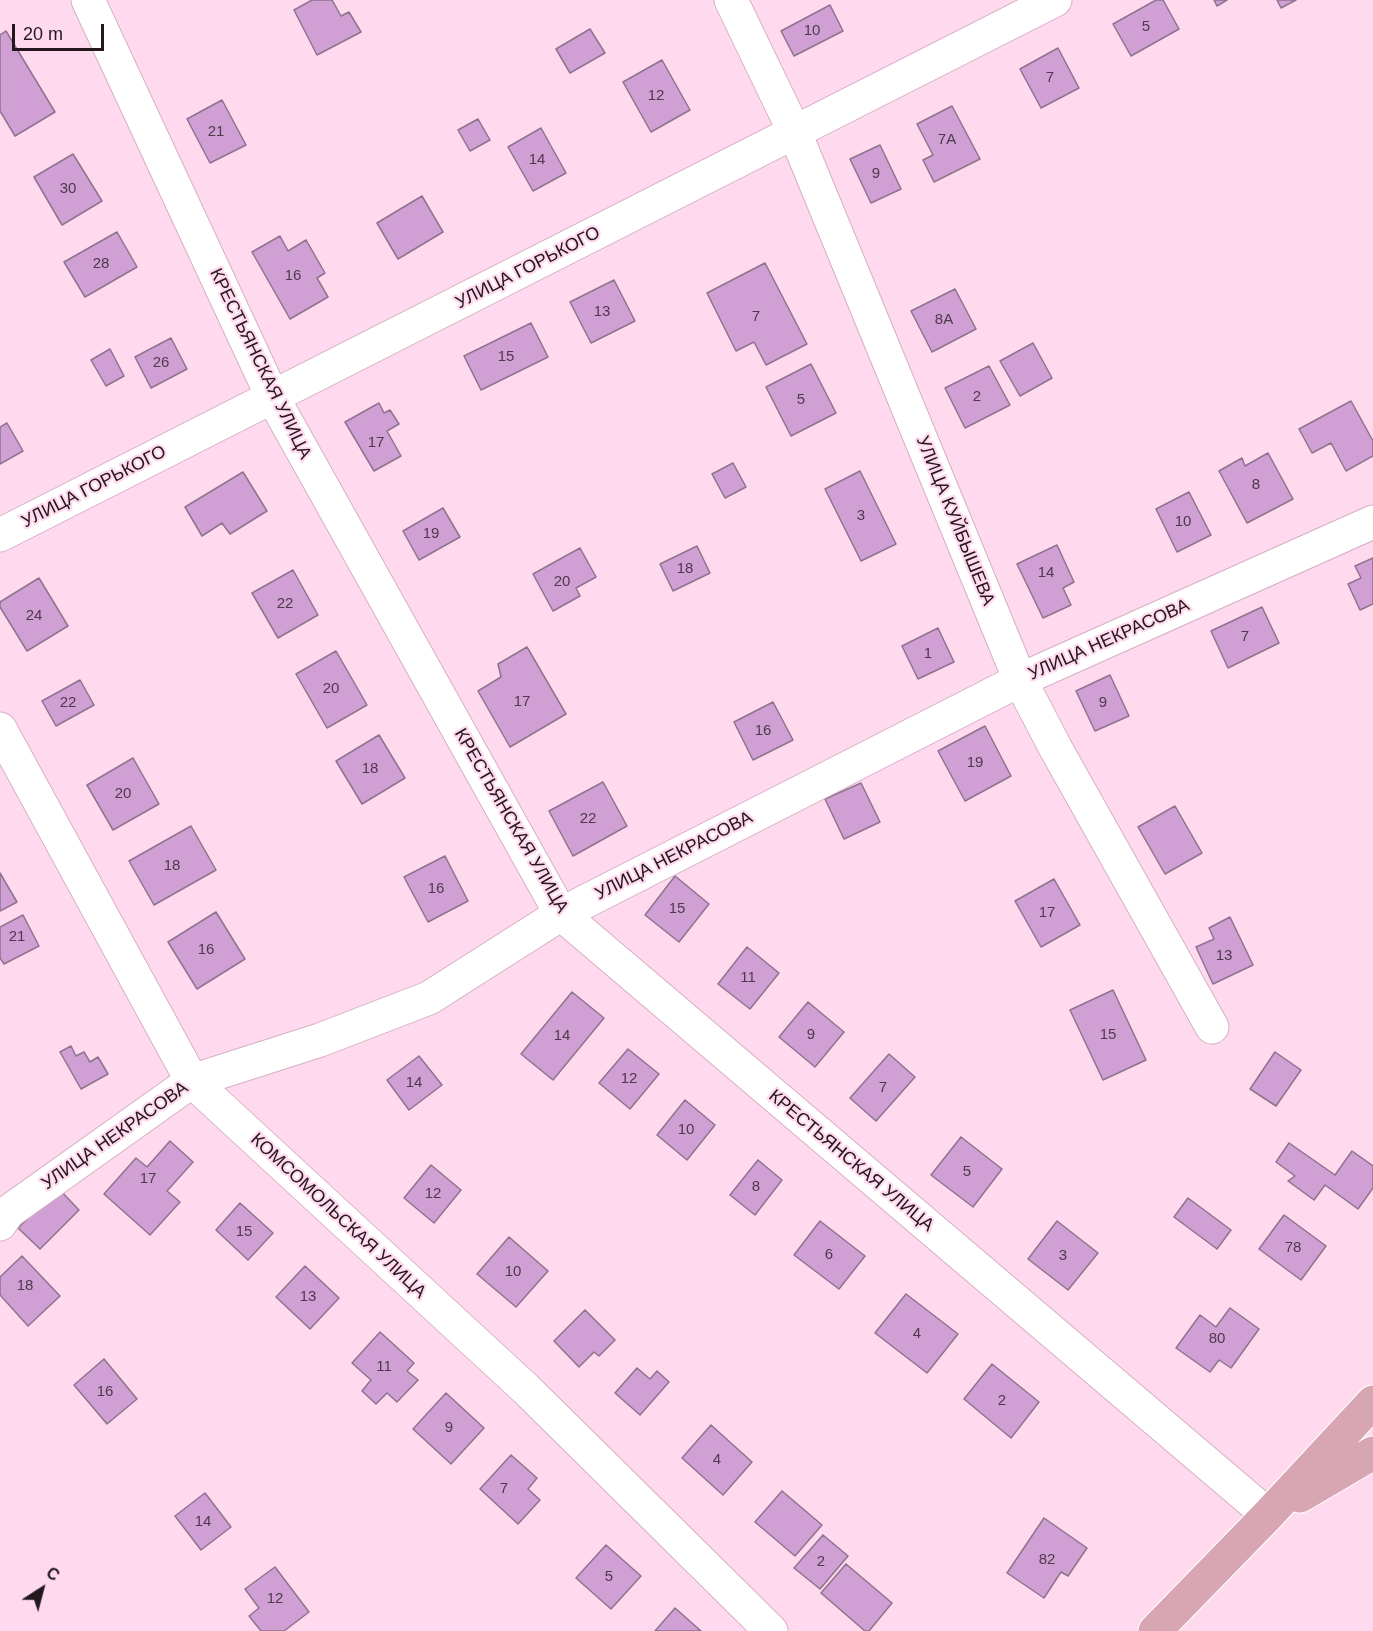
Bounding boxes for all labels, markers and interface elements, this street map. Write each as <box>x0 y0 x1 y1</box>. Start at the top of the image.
scale bar <box>15 12 106 50</box>
house number: 5 <box>1142 18 1150 36</box>
house number: 10 <box>804 22 820 40</box>
text: 20 m <box>23 24 63 44</box>
house number: 7 <box>1046 69 1054 87</box>
house number: 12 <box>648 87 664 105</box>
house number: 21 <box>208 123 224 141</box>
house number: 7А <box>938 131 956 149</box>
house number: 14 <box>529 151 545 169</box>
house number: 9 <box>872 165 880 183</box>
house number: 30 <box>60 180 76 198</box>
street label: УЛИЦА ГОРЬКОГО <box>452 222 604 314</box>
house number: 28 <box>93 255 109 273</box>
street label: КРЕСТЬЯНСКАЯ УЛИЦА <box>204 265 316 463</box>
house number: 16 <box>285 267 301 285</box>
house number: 13 <box>594 303 610 321</box>
house number: 7 <box>752 308 760 326</box>
house number: 8А <box>935 311 953 329</box>
house number: 15 <box>498 348 514 366</box>
house number: 26 <box>153 354 169 372</box>
house number: 2 <box>973 388 981 406</box>
house number: 5 <box>797 391 805 409</box>
street label: УЛИЦА КУЙБЫШЕВА <box>911 433 999 609</box>
house number: 17 <box>368 434 384 452</box>
street label: УЛИЦА ГОРЬКОГО <box>18 441 170 533</box>
house number: 8 <box>1252 476 1260 494</box>
house number: 3 <box>857 507 865 525</box>
house number: 10 <box>1175 513 1191 531</box>
house number: 19 <box>423 525 439 543</box>
house number: 18 <box>677 560 693 578</box>
house number: 14 <box>1038 564 1054 582</box>
house number: 20 <box>554 573 570 591</box>
house number: 22 <box>277 595 293 613</box>
street label: УЛИЦА НЕКРАСОВА <box>1025 595 1193 685</box>
house number: 24 <box>26 607 42 625</box>
house number: 7 <box>1241 628 1249 646</box>
house number: 1 <box>924 645 932 663</box>
house number: 20 <box>323 680 339 698</box>
house number: 17 <box>514 693 530 711</box>
house number: 22 <box>60 694 76 712</box>
house number: 9 <box>1099 694 1107 712</box>
house number: 16 <box>755 722 771 740</box>
street label: КРЕСТЬЯНСКАЯ УЛИЦА <box>449 725 573 917</box>
house number: 19 <box>967 754 983 772</box>
house number: 18 <box>362 760 378 778</box>
house number: 20 <box>115 785 131 803</box>
street label: УЛИЦА НЕКРАСОВА <box>592 807 756 905</box>
house number: 22 <box>580 810 596 828</box>
house number: 18 <box>164 857 180 875</box>
house number: 16 <box>428 880 444 898</box>
house number: 15 <box>669 900 685 918</box>
house number: 17 <box>1039 904 1055 922</box>
house number: 21 <box>9 928 25 946</box>
house number: 16 <box>198 941 214 959</box>
house number: 13 <box>1216 947 1232 965</box>
house number: 11 <box>740 969 756 987</box>
house number: 9 <box>807 1026 815 1044</box>
house number: 15 <box>1100 1026 1116 1044</box>
house number: 14 <box>554 1027 570 1045</box>
house number: 12 <box>621 1070 637 1088</box>
house number: 14 <box>406 1074 422 1092</box>
street label: УЛИЦА НЕКРАСОВА <box>38 1077 192 1195</box>
house number: 7 <box>879 1079 887 1097</box>
street label: КРЕСТЬЯНСКАЯ УЛИЦА <box>764 1085 938 1237</box>
house number: 10 <box>678 1121 694 1139</box>
street label: КОМСОМОЛЬСКАЯ УЛИЦА <box>246 1129 430 1303</box>
house number: 5 <box>963 1163 971 1181</box>
house number: 17 <box>140 1170 156 1188</box>
house number: 8 <box>752 1178 760 1196</box>
house number: 12 <box>425 1185 441 1203</box>
house number: 15 <box>236 1223 252 1241</box>
house number: 78 <box>1285 1239 1301 1257</box>
house number: 6 <box>825 1246 833 1264</box>
house number: 3 <box>1059 1247 1067 1265</box>
house number: 10 <box>505 1263 521 1281</box>
house number: 18 <box>17 1277 33 1295</box>
house number: 13 <box>300 1288 316 1306</box>
house number: 4 <box>913 1325 921 1343</box>
house number: 80 <box>1209 1330 1225 1348</box>
house number: 11 <box>376 1358 392 1376</box>
house number: 16 <box>97 1383 113 1401</box>
house number: 2 <box>998 1392 1006 1410</box>
house number: 9 <box>445 1419 453 1437</box>
house number: 4 <box>713 1451 721 1469</box>
house number: 7 <box>500 1480 508 1498</box>
house number: 14 <box>195 1513 211 1531</box>
house number: 82 <box>1039 1551 1055 1569</box>
house number: 2 <box>817 1553 825 1571</box>
north arrow <box>12 1559 72 1619</box>
text: С <box>43 1564 63 1584</box>
house number: 5 <box>605 1568 613 1586</box>
house number: 12 <box>267 1590 283 1608</box>

